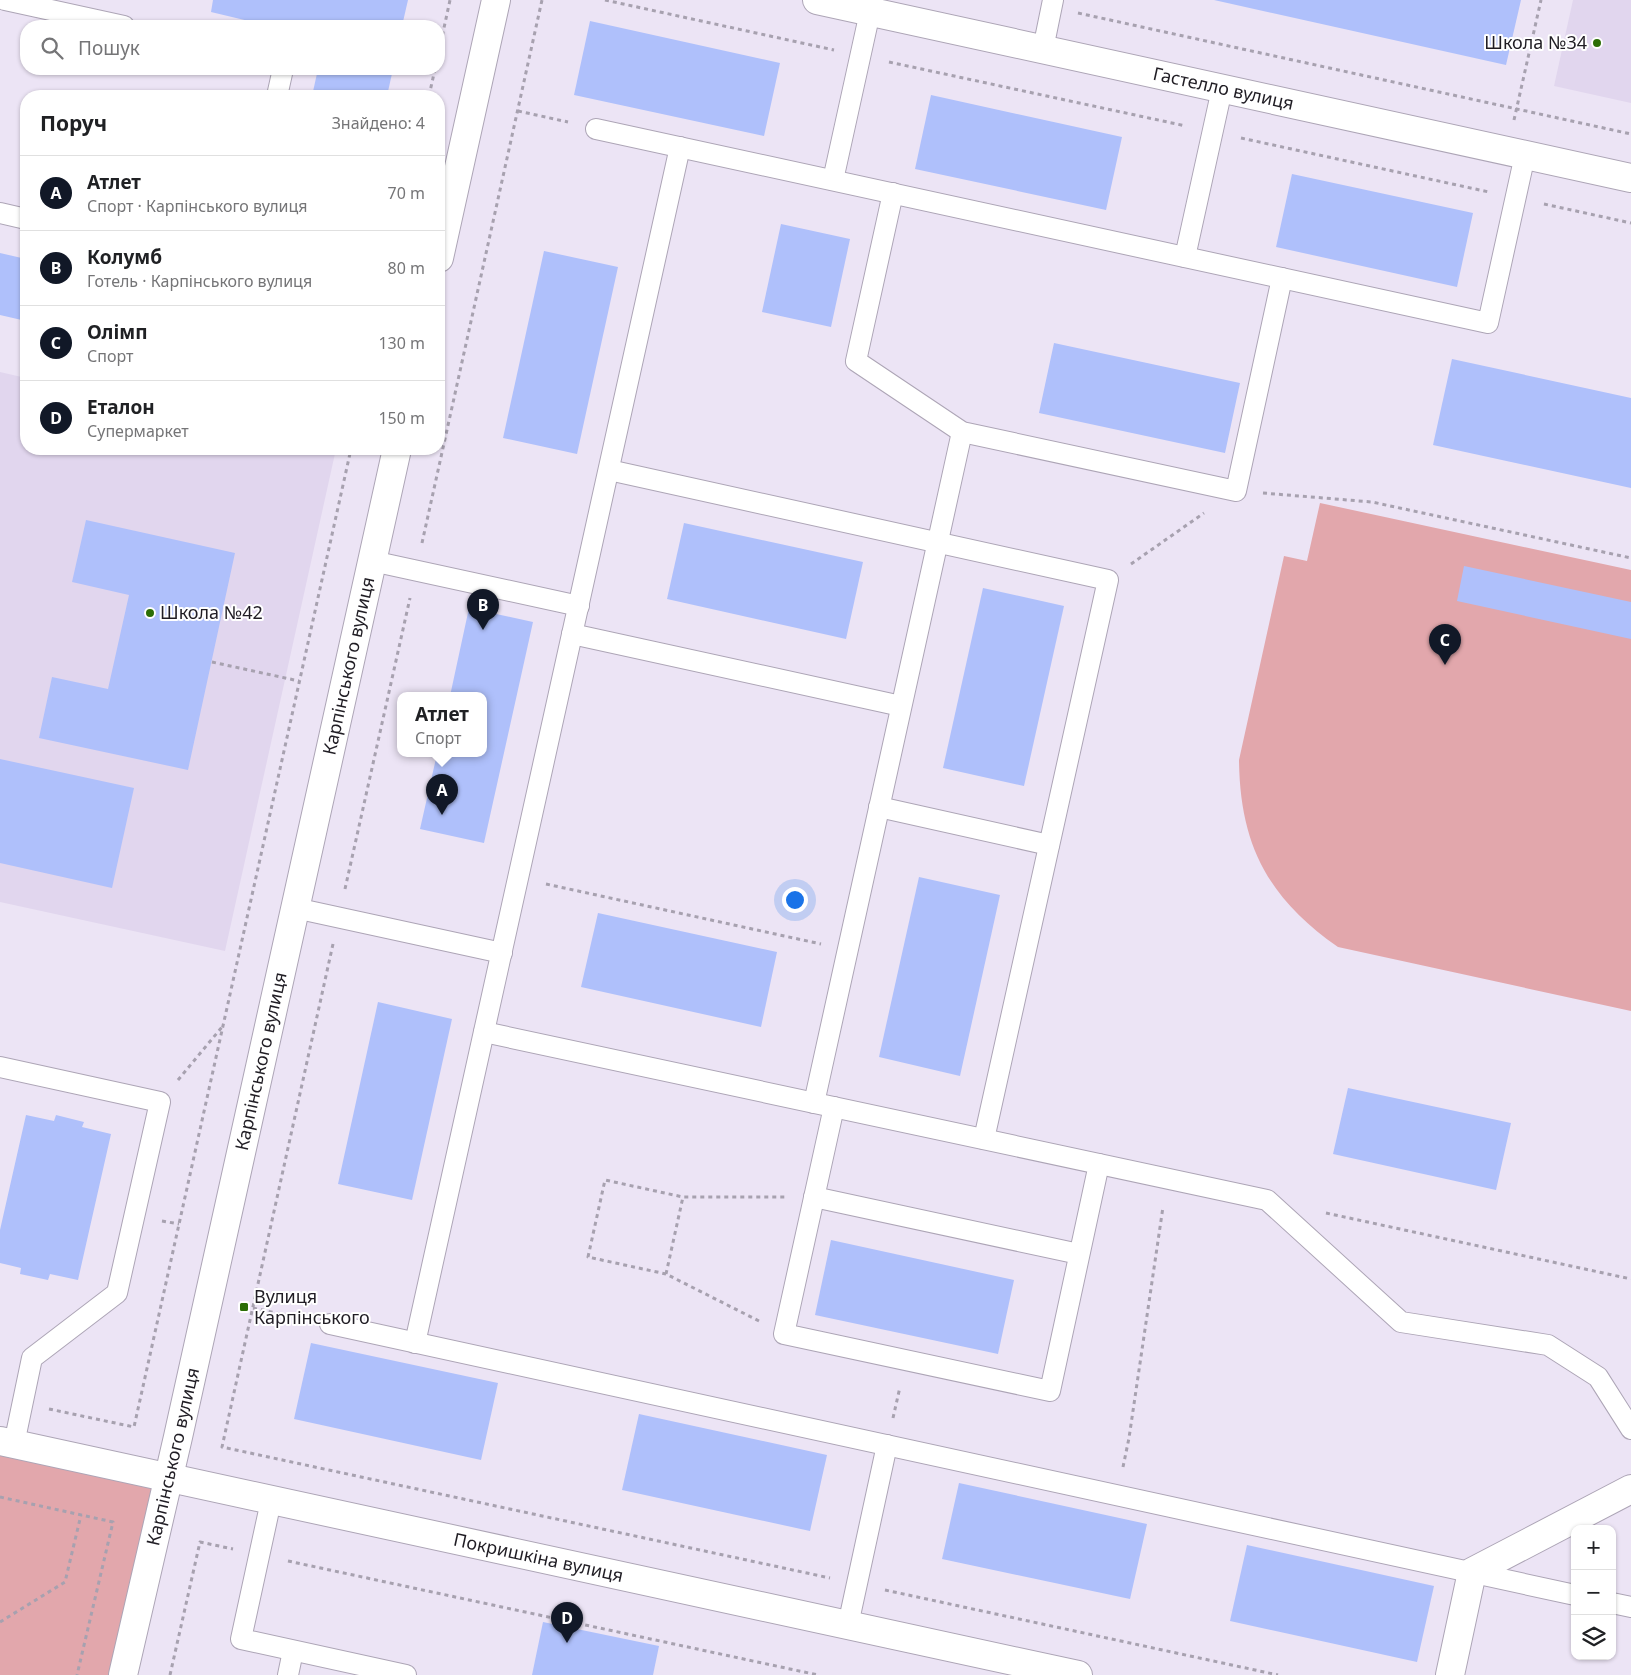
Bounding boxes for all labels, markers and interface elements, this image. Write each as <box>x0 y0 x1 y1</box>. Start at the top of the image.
search box <box>20 20 445 75</box>
place label: Школа №34 <box>1484 30 1587 54</box>
icon: search <box>38 34 66 62</box>
text: Пошук <box>78 35 140 61</box>
marker: Школа №34 <box>1591 37 1603 49</box>
street label: Гастелло вулиця <box>1151 61 1296 115</box>
text: Поруч <box>40 109 107 137</box>
text: Знайдено: 4 <box>332 112 425 134</box>
text: Атлет <box>87 169 141 195</box>
text: A <box>50 182 62 204</box>
text: 70 m <box>388 182 425 204</box>
text: Спорт · Карпінського вулиця <box>87 195 308 217</box>
text: Колумб <box>87 244 162 270</box>
text: B <box>51 257 61 279</box>
text: 80 m <box>388 257 425 279</box>
text: Готель · Карпінського вулиця <box>87 270 312 292</box>
text: Олімп <box>87 319 148 345</box>
text: C <box>51 332 61 354</box>
text: 130 m <box>378 332 425 354</box>
text: Спорт <box>87 345 133 367</box>
text: Еталон <box>87 394 155 420</box>
text: D <box>50 407 62 429</box>
text: 150 m <box>378 407 425 429</box>
text: Супермаркет <box>87 420 189 442</box>
street label: Карпінського вулиця <box>317 574 379 757</box>
pin: B <box>467 589 499 630</box>
place label: Школа №42 <box>160 600 263 624</box>
marker: Школа №42 <box>144 607 156 619</box>
pin: C <box>1429 624 1461 665</box>
popup <box>397 692 487 757</box>
text: Атлет <box>415 701 469 727</box>
text: Спорт <box>415 727 461 749</box>
pin: A <box>426 774 458 815</box>
your location <box>782 887 808 913</box>
street label: Карпінського вулиця <box>229 970 292 1153</box>
place label: Вулиця Карпінського <box>254 1284 370 1329</box>
marker: Вулиця Карпінського <box>238 1301 250 1313</box>
street label: Карпінського вулиця <box>140 1365 204 1548</box>
map controls <box>1571 1525 1616 1660</box>
button: + <box>1571 1525 1616 1570</box>
street label: Покришкіна вулиця <box>452 1527 626 1587</box>
button: − <box>1571 1570 1616 1615</box>
pin: D <box>551 1602 583 1643</box>
button: layers <box>1571 1615 1616 1660</box>

